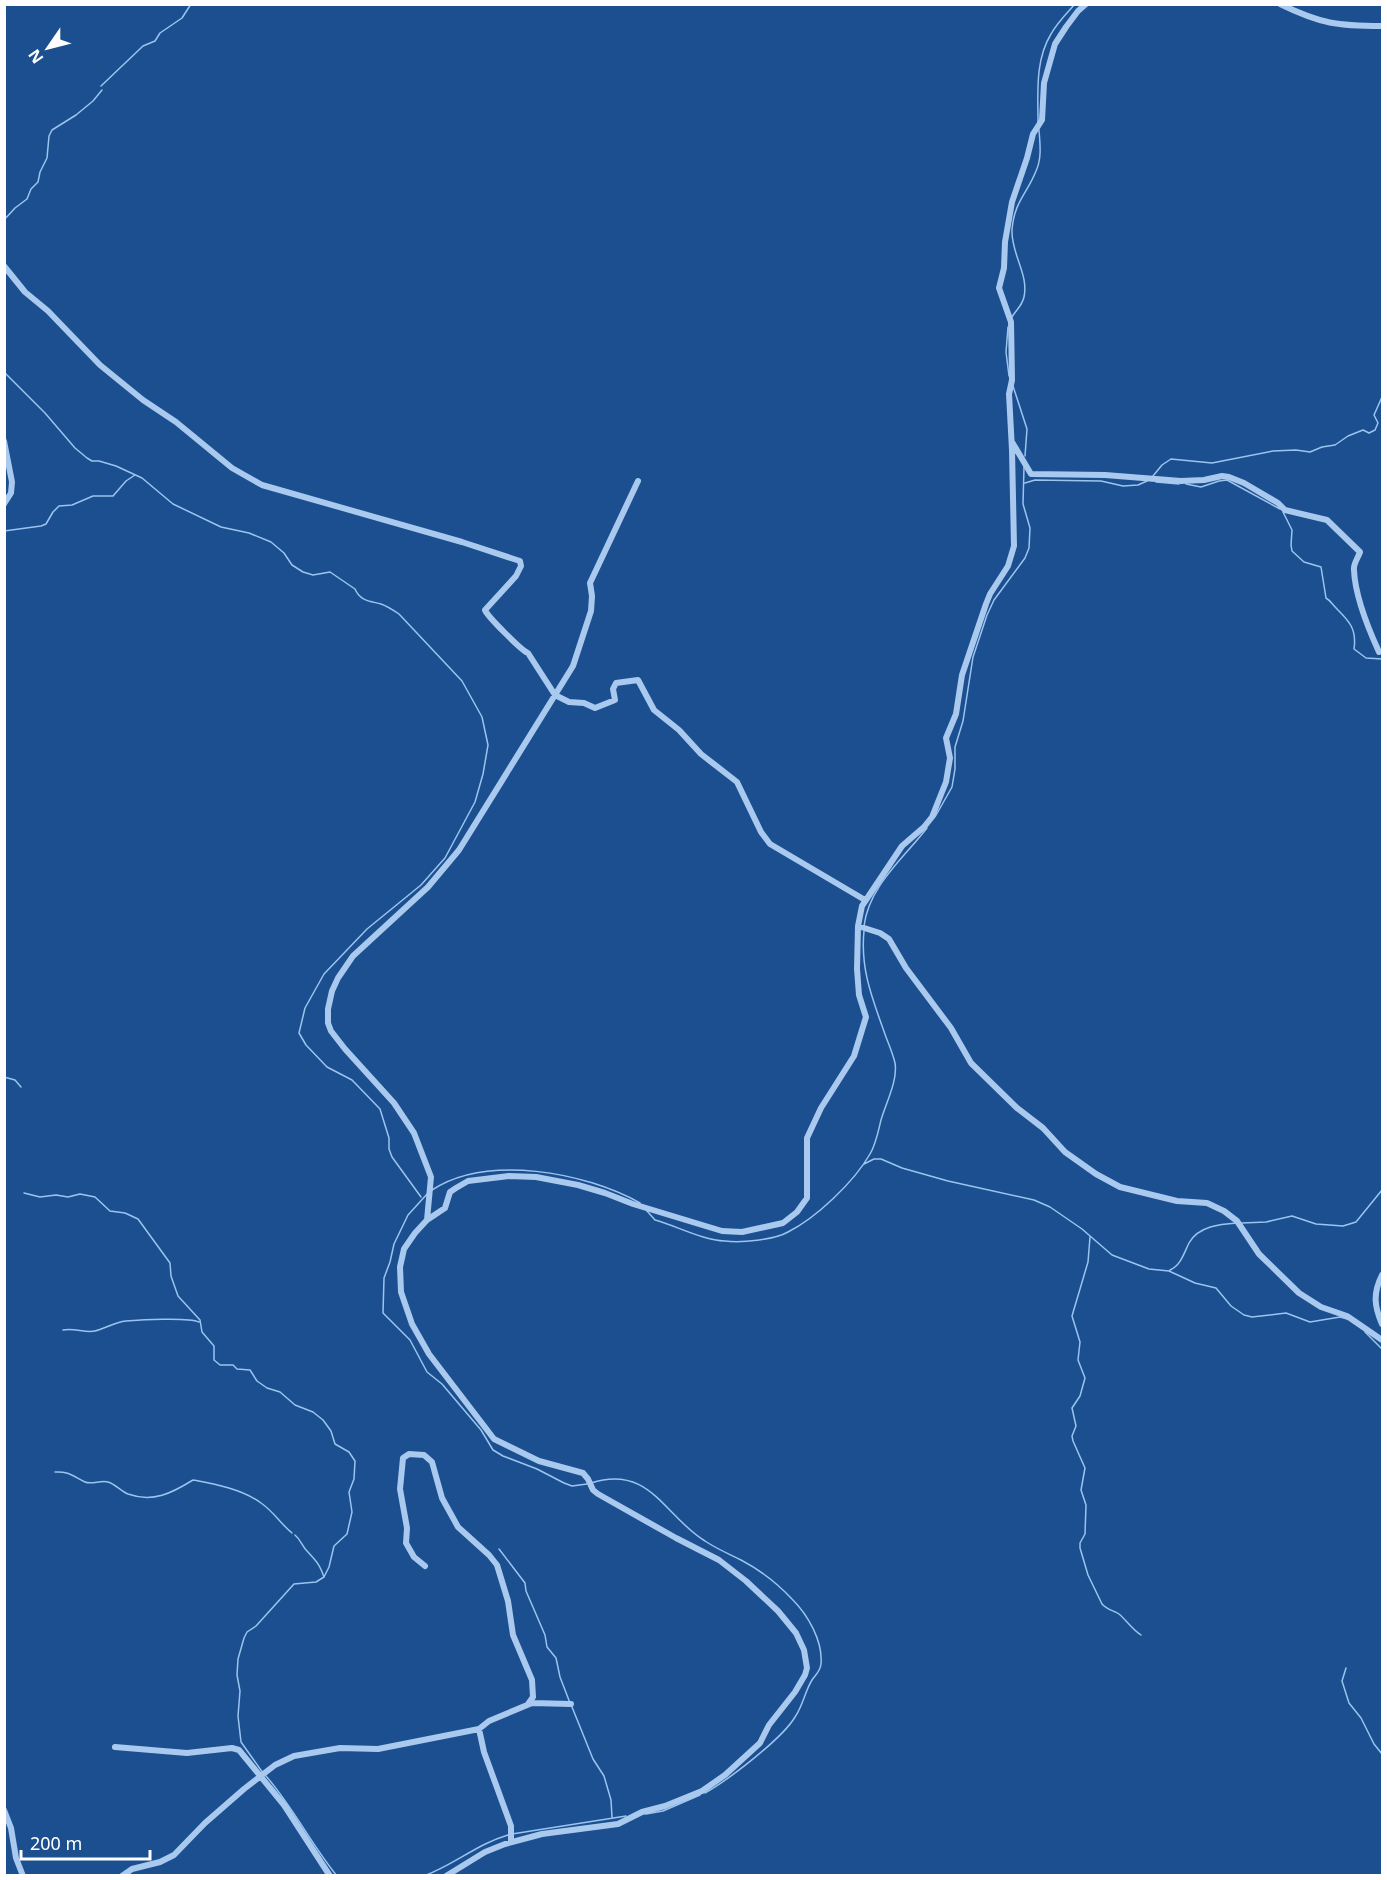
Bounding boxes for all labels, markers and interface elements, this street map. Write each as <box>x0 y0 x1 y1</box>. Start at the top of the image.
north arrow <box>18 18 78 78</box>
text: N <box>23 45 48 68</box>
scale bar <box>21 1823 150 1861</box>
text: 200 m <box>30 1831 82 1855</box>

